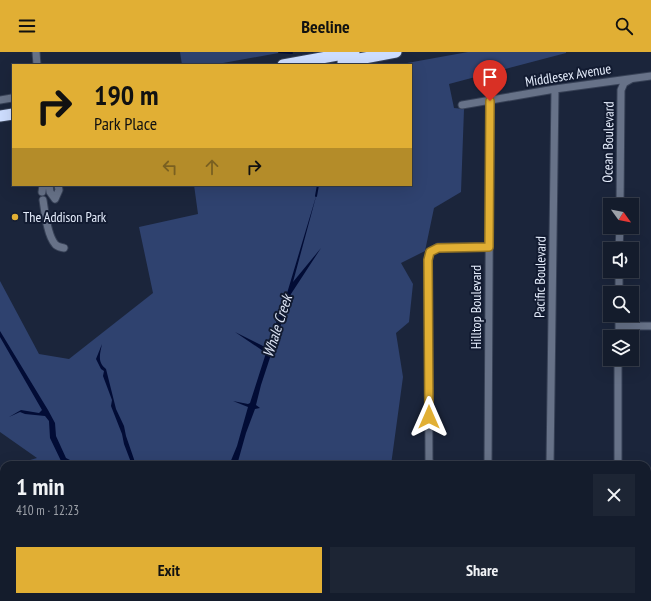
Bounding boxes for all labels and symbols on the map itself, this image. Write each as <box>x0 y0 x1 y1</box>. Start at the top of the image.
street label: Middlesex Avenue <box>524 59 612 91</box>
pin <box>473 60 507 101</box>
street label: Ocean Boulevard <box>598 101 618 183</box>
north arrow <box>603 198 639 234</box>
place label: The Addison Park <box>23 208 107 226</box>
marker: The Addison Park <box>10 212 20 222</box>
street label: Pacific Boulevard <box>530 236 550 318</box>
street label: Hilltop Boulevard <box>467 265 485 349</box>
water label: Whale Creek <box>258 290 297 360</box>
position arrow <box>408 396 450 438</box>

